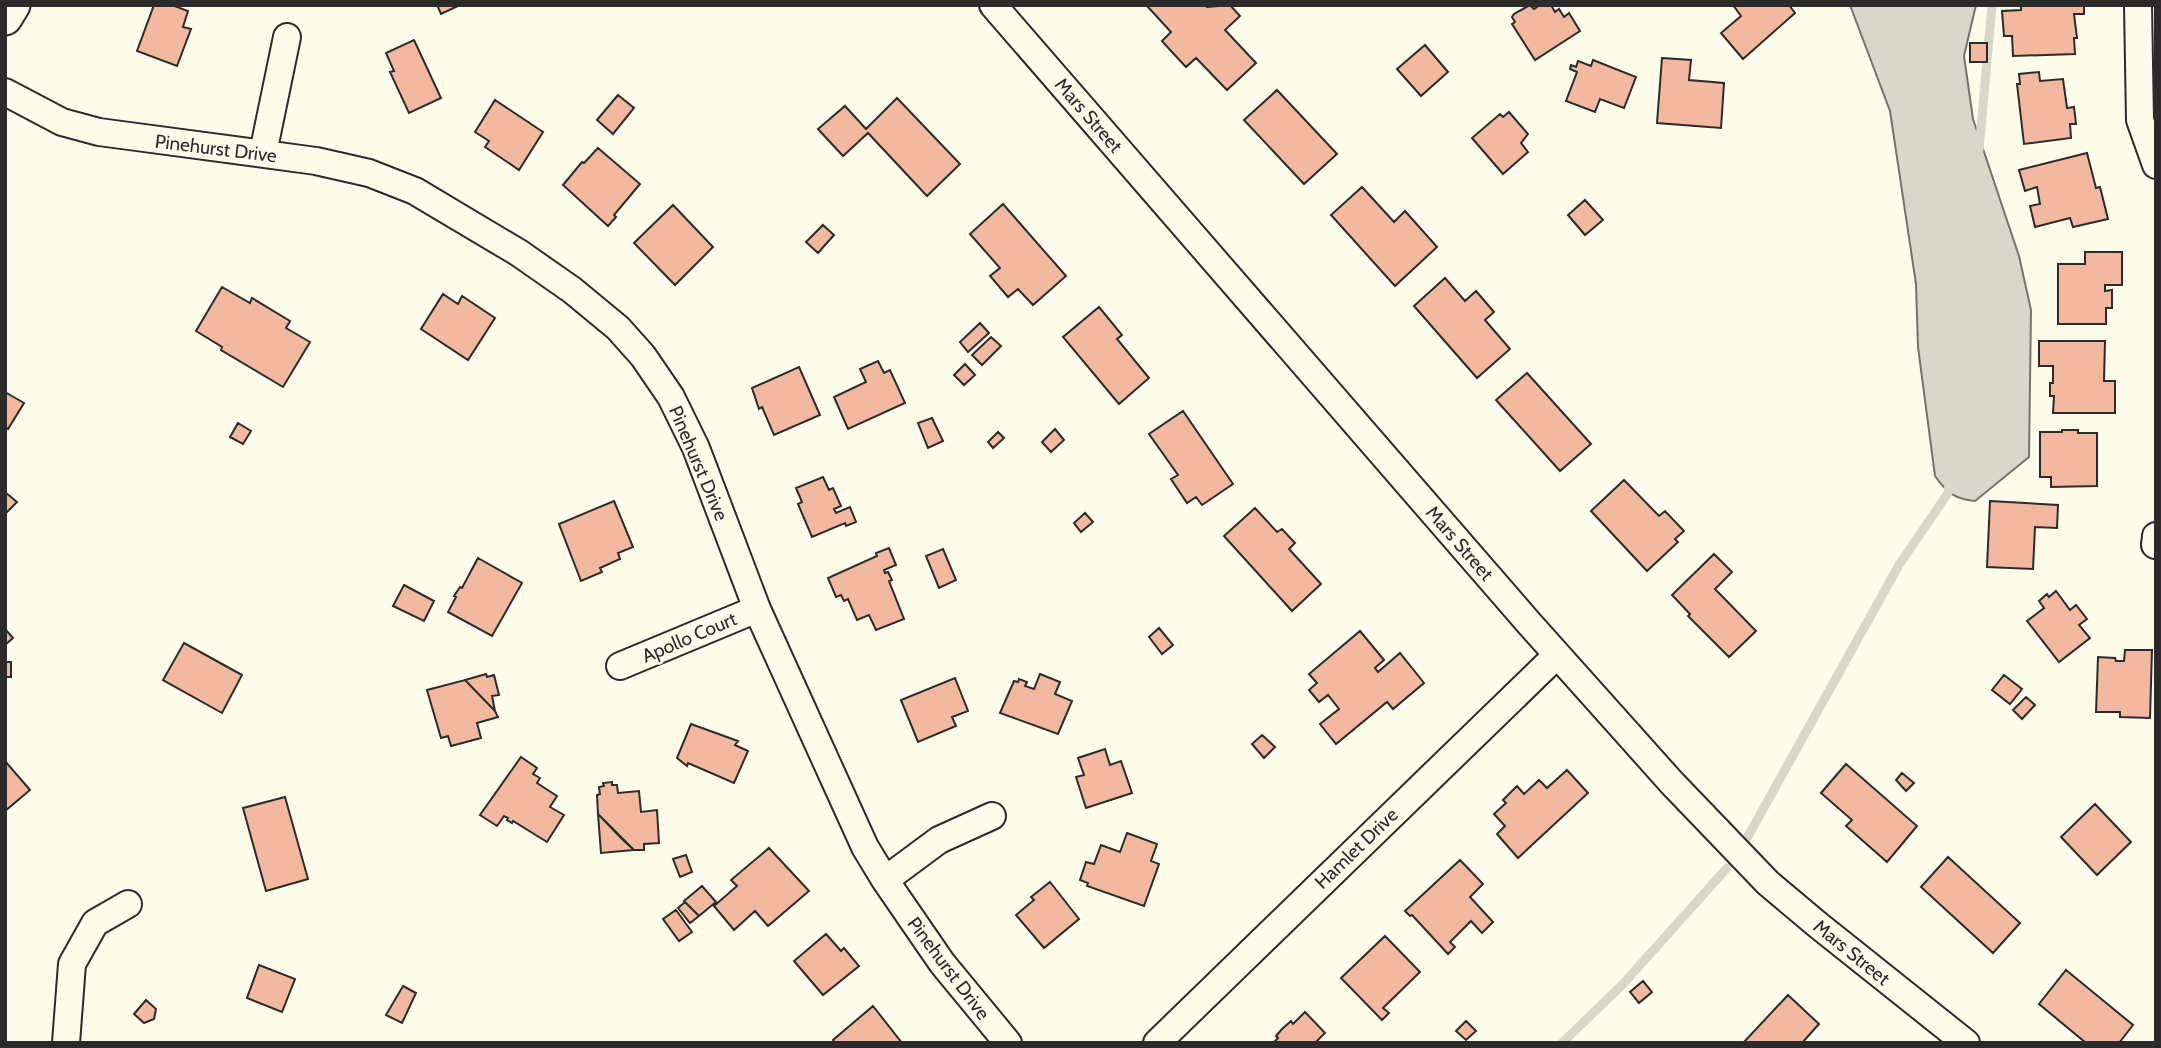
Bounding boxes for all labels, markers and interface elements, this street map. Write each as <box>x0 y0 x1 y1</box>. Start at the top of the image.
street label: Mars Street <box>1050 73 1128 158</box>
street label: Pinehurst Drive <box>154 130 278 167</box>
street label: Pinehurst Drive <box>664 402 733 524</box>
street label: Mars Street <box>1421 501 1499 586</box>
street label: Apollo Court <box>638 607 741 668</box>
street label: Hamlet Drive <box>1310 803 1403 894</box>
street label: Pinehurst Drive <box>903 912 995 1024</box>
street label: Mars Street <box>1809 915 1895 990</box>

